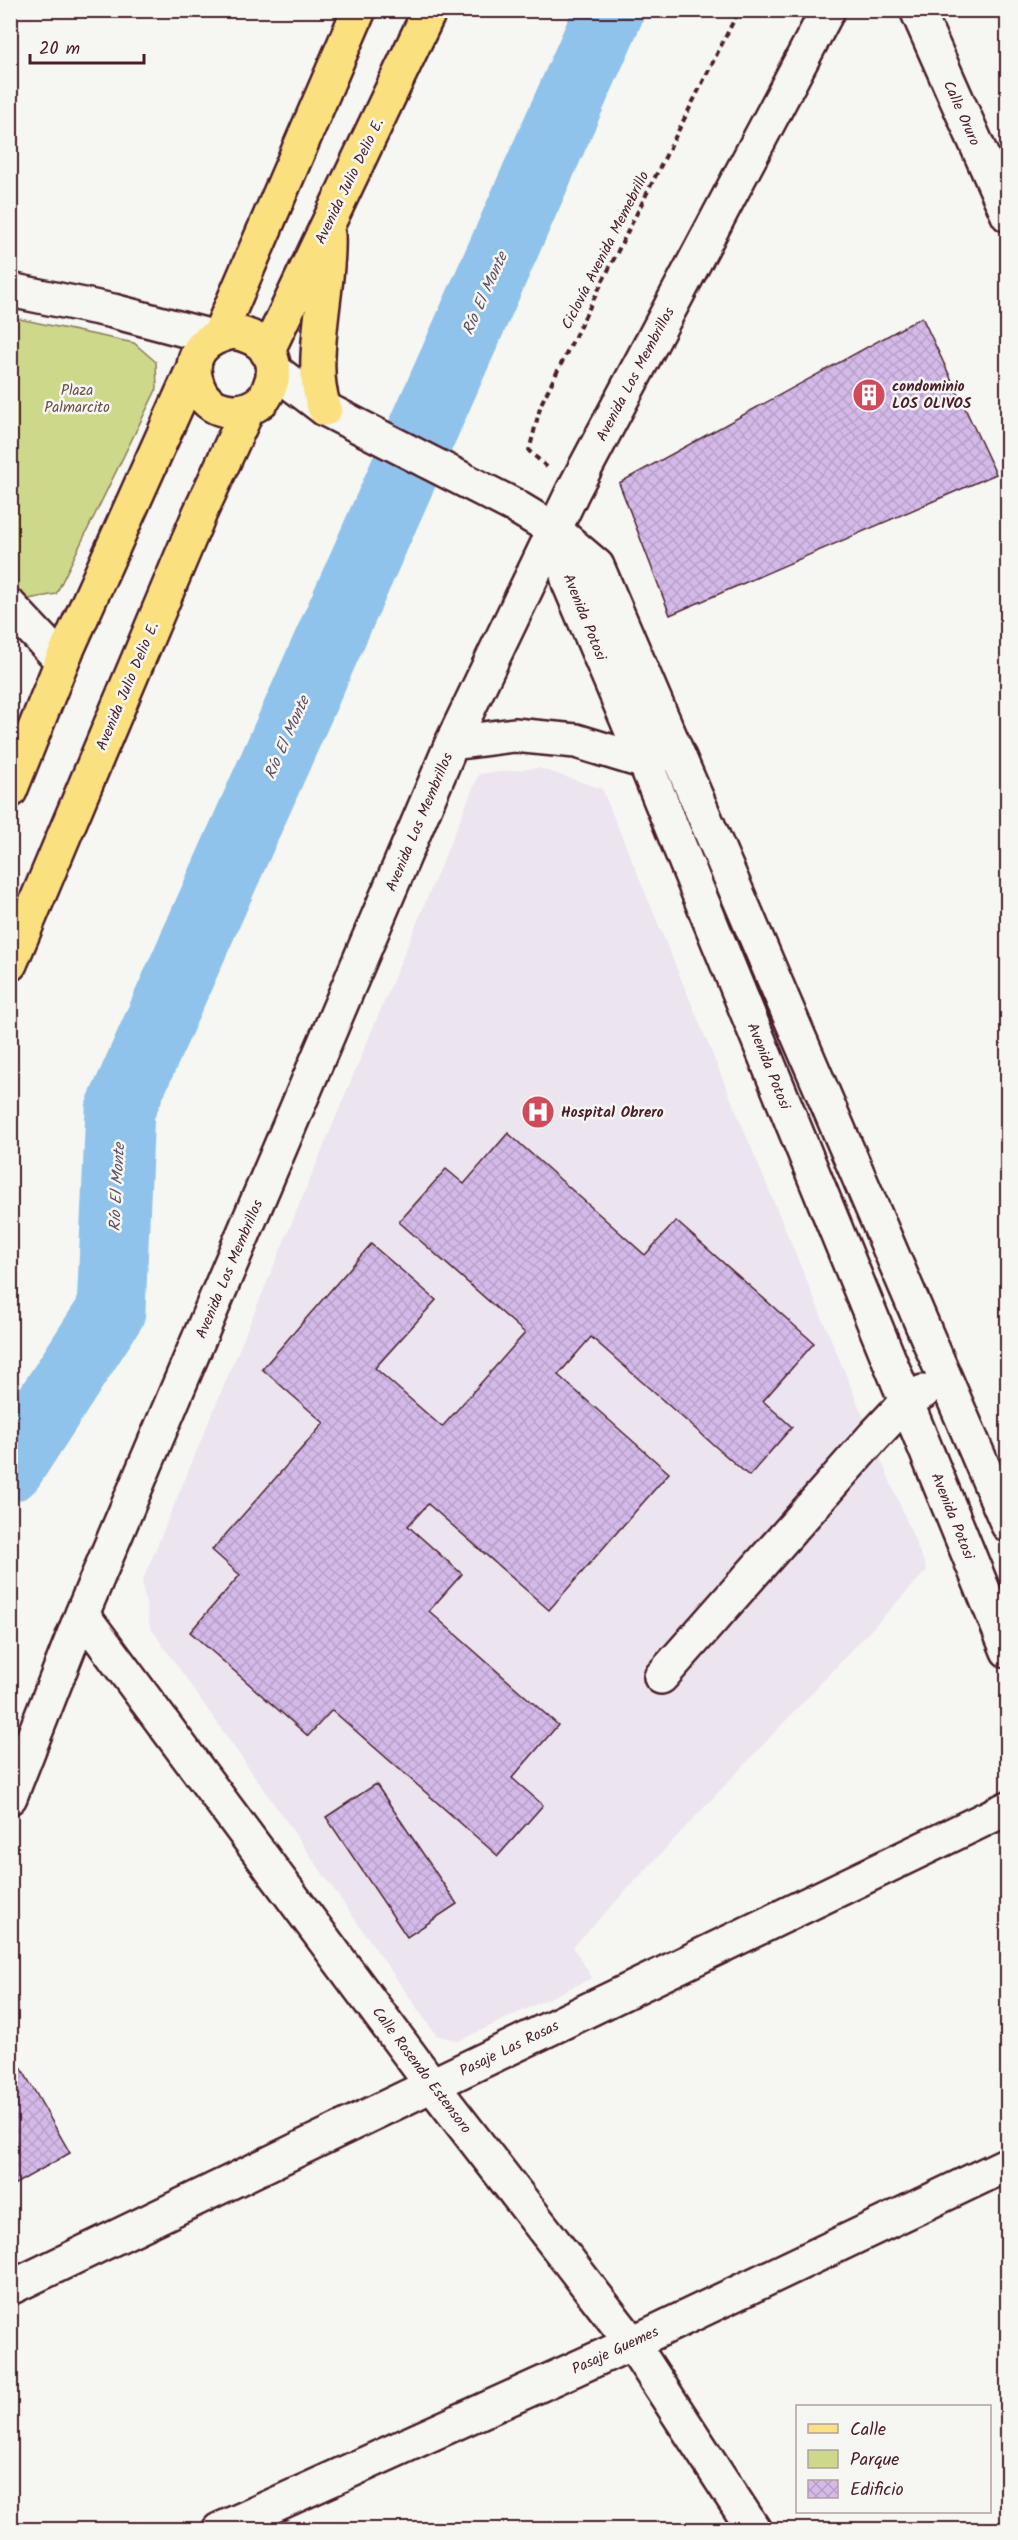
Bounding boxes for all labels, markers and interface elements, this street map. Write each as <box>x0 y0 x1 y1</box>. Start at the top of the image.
scale bar <box>30 27 144 65</box>
text: 20 m <box>39 35 80 64</box>
street label: Calle Oruro <box>936 77 986 150</box>
street label: Avenida Julio Delio E. <box>309 114 391 248</box>
street label: Ciclovía Avenida Memebrillo <box>556 167 656 334</box>
water label: Río El Monte <box>456 247 515 339</box>
street label: Avenida Los Membrillos <box>590 302 682 446</box>
place label: condominio LOS OLIVOS <box>892 375 972 416</box>
building icon: condominio LOS OLIVOS <box>851 377 887 413</box>
park label: Plaza Palmarcito <box>44 379 110 420</box>
street label: Avenida Potosi <box>556 570 613 666</box>
street label: Avenida Julio Delio E. <box>90 618 166 754</box>
water label: Río El Monte <box>258 691 317 783</box>
street label: Avenida Los Membrillos <box>380 748 460 896</box>
street label: Avenida Potosi <box>740 1019 797 1115</box>
hospital icon: Hospital Obrero <box>520 1094 556 1130</box>
place label: Hospital Obrero <box>561 1101 664 1125</box>
water label: Río El Monte <box>103 1141 132 1232</box>
street label: Avenida Los Membrillos <box>190 1195 270 1343</box>
street label: Avenida Potosi <box>924 1469 981 1565</box>
street label: Calle Rosendo Estensoro <box>365 2002 477 2139</box>
street label: Pasaje Las Rosas <box>456 2014 564 2083</box>
street label: Pasaje Guemes <box>568 2320 663 2382</box>
legend <box>796 2405 991 2513</box>
text: Calle <box>850 2416 886 2445</box>
text: Parque <box>850 2446 899 2475</box>
text: Edificio <box>850 2476 904 2505</box>

